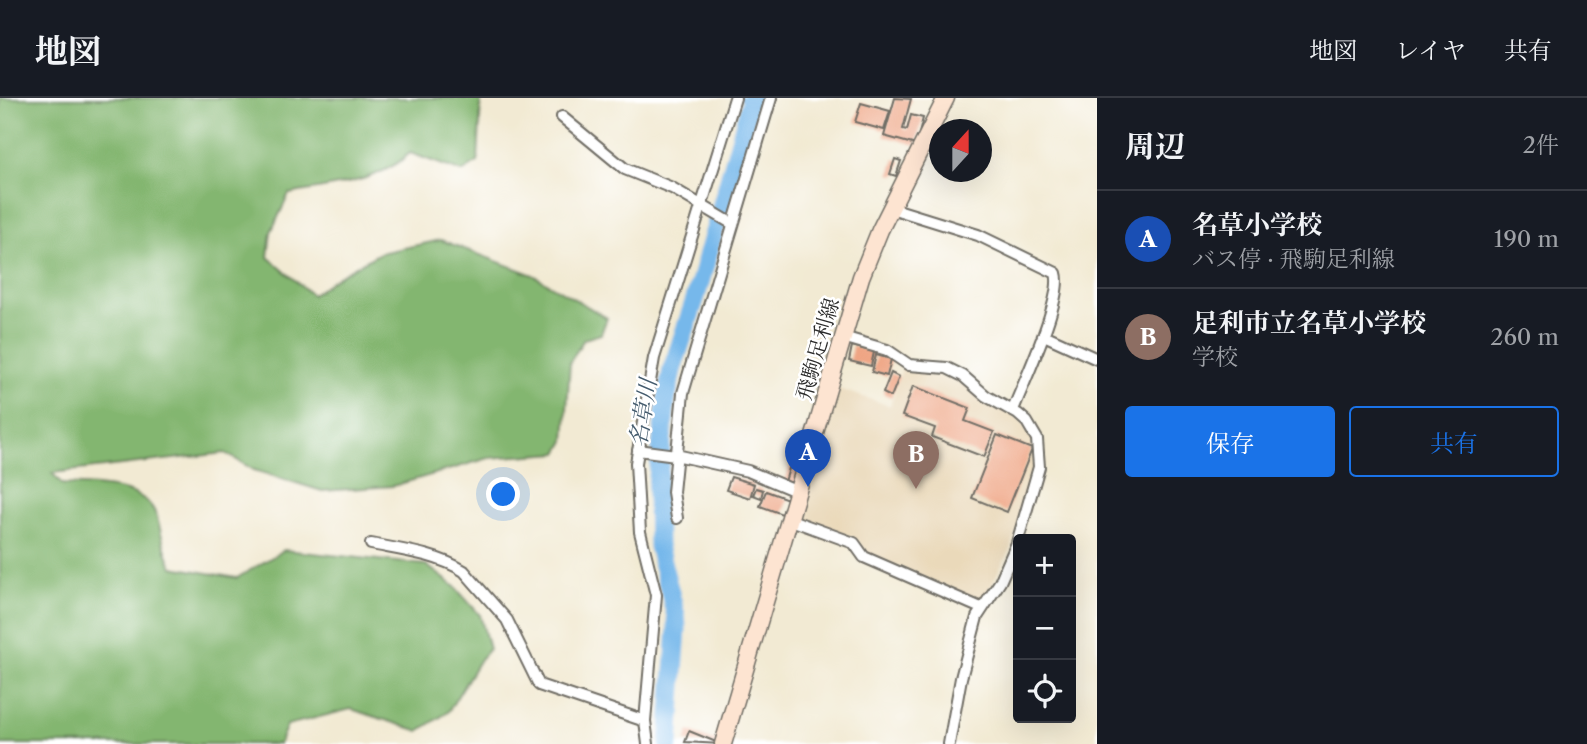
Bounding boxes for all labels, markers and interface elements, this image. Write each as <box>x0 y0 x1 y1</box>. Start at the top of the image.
text: 地図 <box>35 31 101 72</box>
text: 地図 <box>1309 36 1357 65</box>
text: レイヤ <box>1395 36 1466 65</box>
text: 共有 <box>1504 36 1552 65</box>
north arrow <box>929 119 992 182</box>
text: 周辺 <box>1125 128 1185 165</box>
text: 2件 <box>1523 131 1559 159</box>
text: 名草小学校 <box>1192 209 1322 241</box>
text: A <box>1139 225 1157 253</box>
text: 190 m <box>1494 225 1559 253</box>
text: バス停 · 飛駒足利線 <box>1192 245 1395 273</box>
street label: 飛駒足利線 <box>791 295 844 403</box>
text: 足利市立名草小学校 <box>1192 307 1426 339</box>
text: B <box>1139 323 1157 351</box>
text: 260 m <box>1490 323 1559 351</box>
text: 学校 <box>1192 343 1238 371</box>
water label: 名草川 <box>624 374 663 449</box>
button: 保存 <box>1125 406 1335 477</box>
button: 共有 <box>1349 406 1559 477</box>
pin: A <box>785 429 831 487</box>
pin: B <box>893 431 939 489</box>
your location <box>486 477 520 511</box>
map controls <box>1013 534 1076 723</box>
button: + <box>1013 534 1076 597</box>
button: − <box>1013 597 1076 660</box>
button: locate <box>1013 660 1076 723</box>

